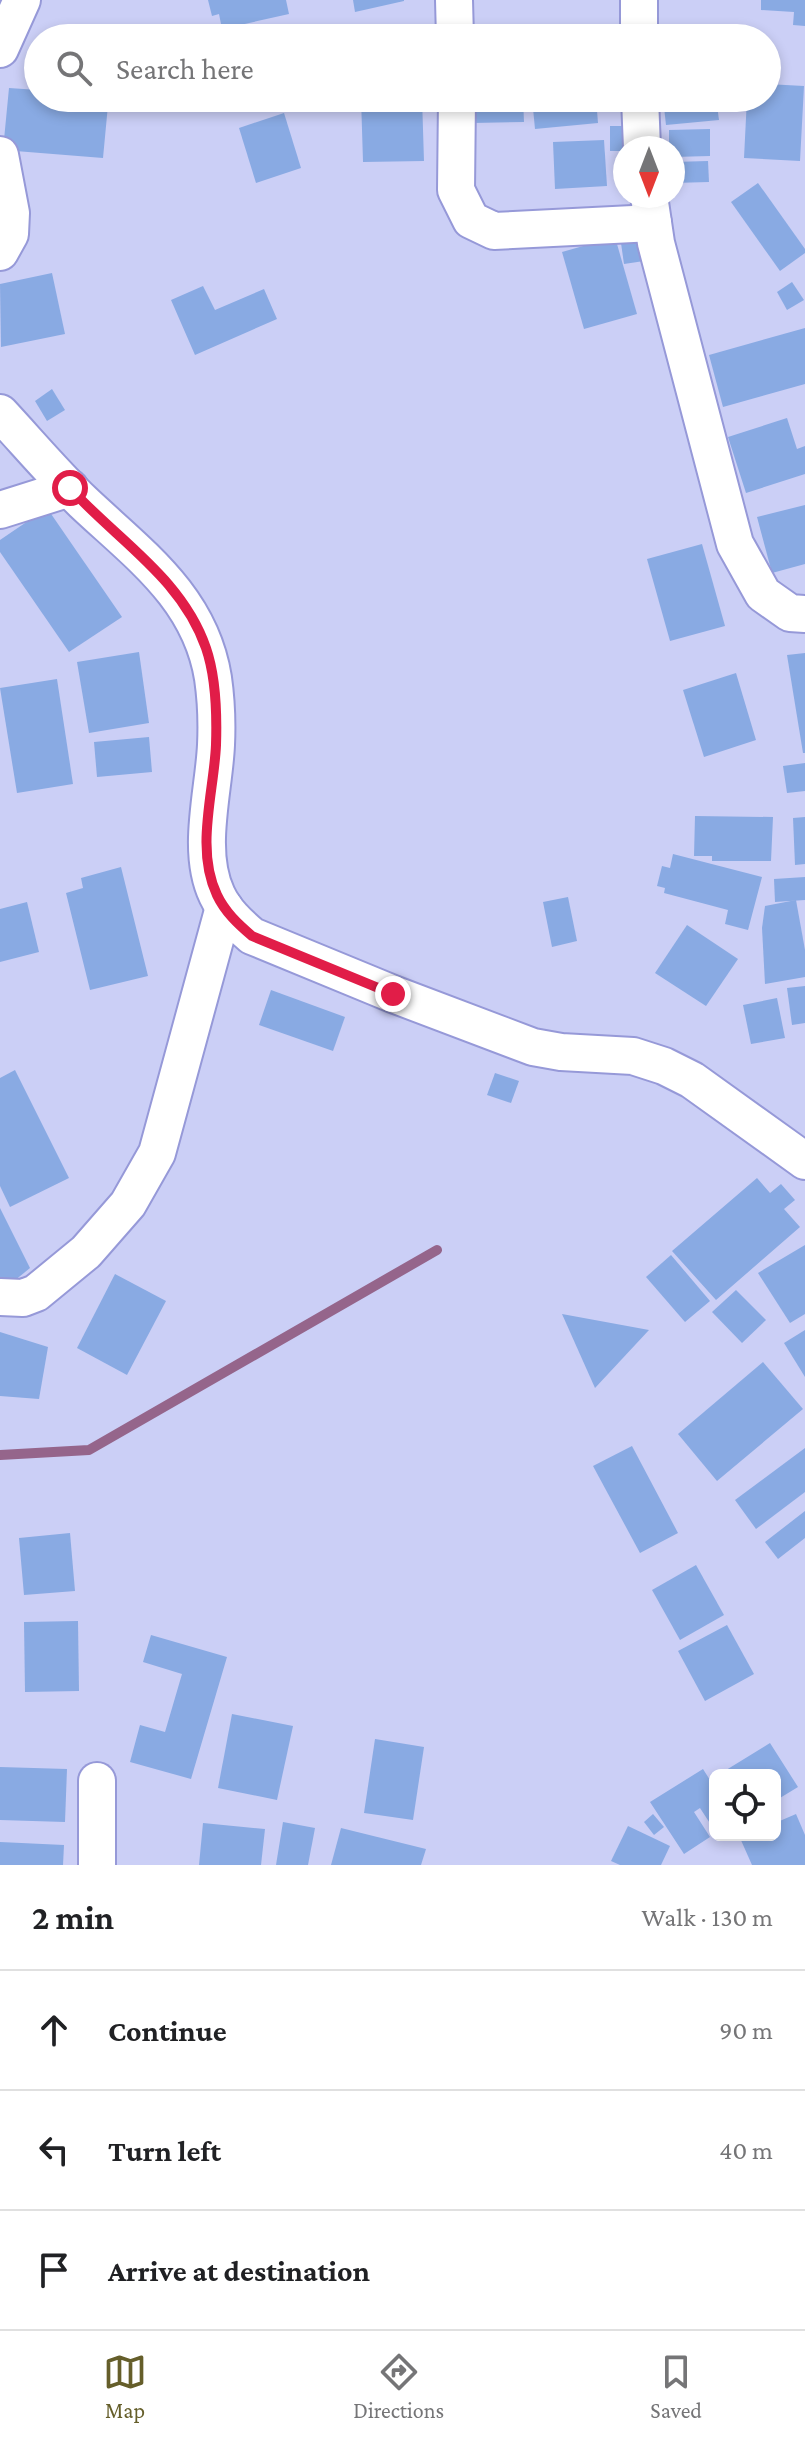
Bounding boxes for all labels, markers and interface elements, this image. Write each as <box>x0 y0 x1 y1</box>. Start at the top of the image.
search box <box>24 24 781 112</box>
icon: search <box>52 46 96 90</box>
text: Search here <box>116 52 254 85</box>
north arrow <box>613 136 685 208</box>
route start <box>52 470 88 506</box>
route end <box>375 976 411 1012</box>
map controls <box>709 1769 781 1841</box>
button: locate <box>709 1769 781 1841</box>
text: 2 min <box>32 1899 114 1936</box>
text: Walk · 130 m <box>642 1903 773 1932</box>
icon: ahead <box>32 2008 76 2052</box>
text: Continue <box>108 2014 227 2047</box>
text: 90 m <box>719 2016 773 2045</box>
icon: left <box>32 2128 76 2172</box>
text: Turn left <box>108 2134 221 2167</box>
text: 40 m <box>719 2136 773 2165</box>
icon: arrive <box>32 2248 76 2292</box>
text: Arrive at destination <box>108 2254 370 2287</box>
tab: Map <box>103 2350 147 2423</box>
tab: Directions <box>353 2350 444 2423</box>
tab: Saved <box>650 2350 702 2423</box>

